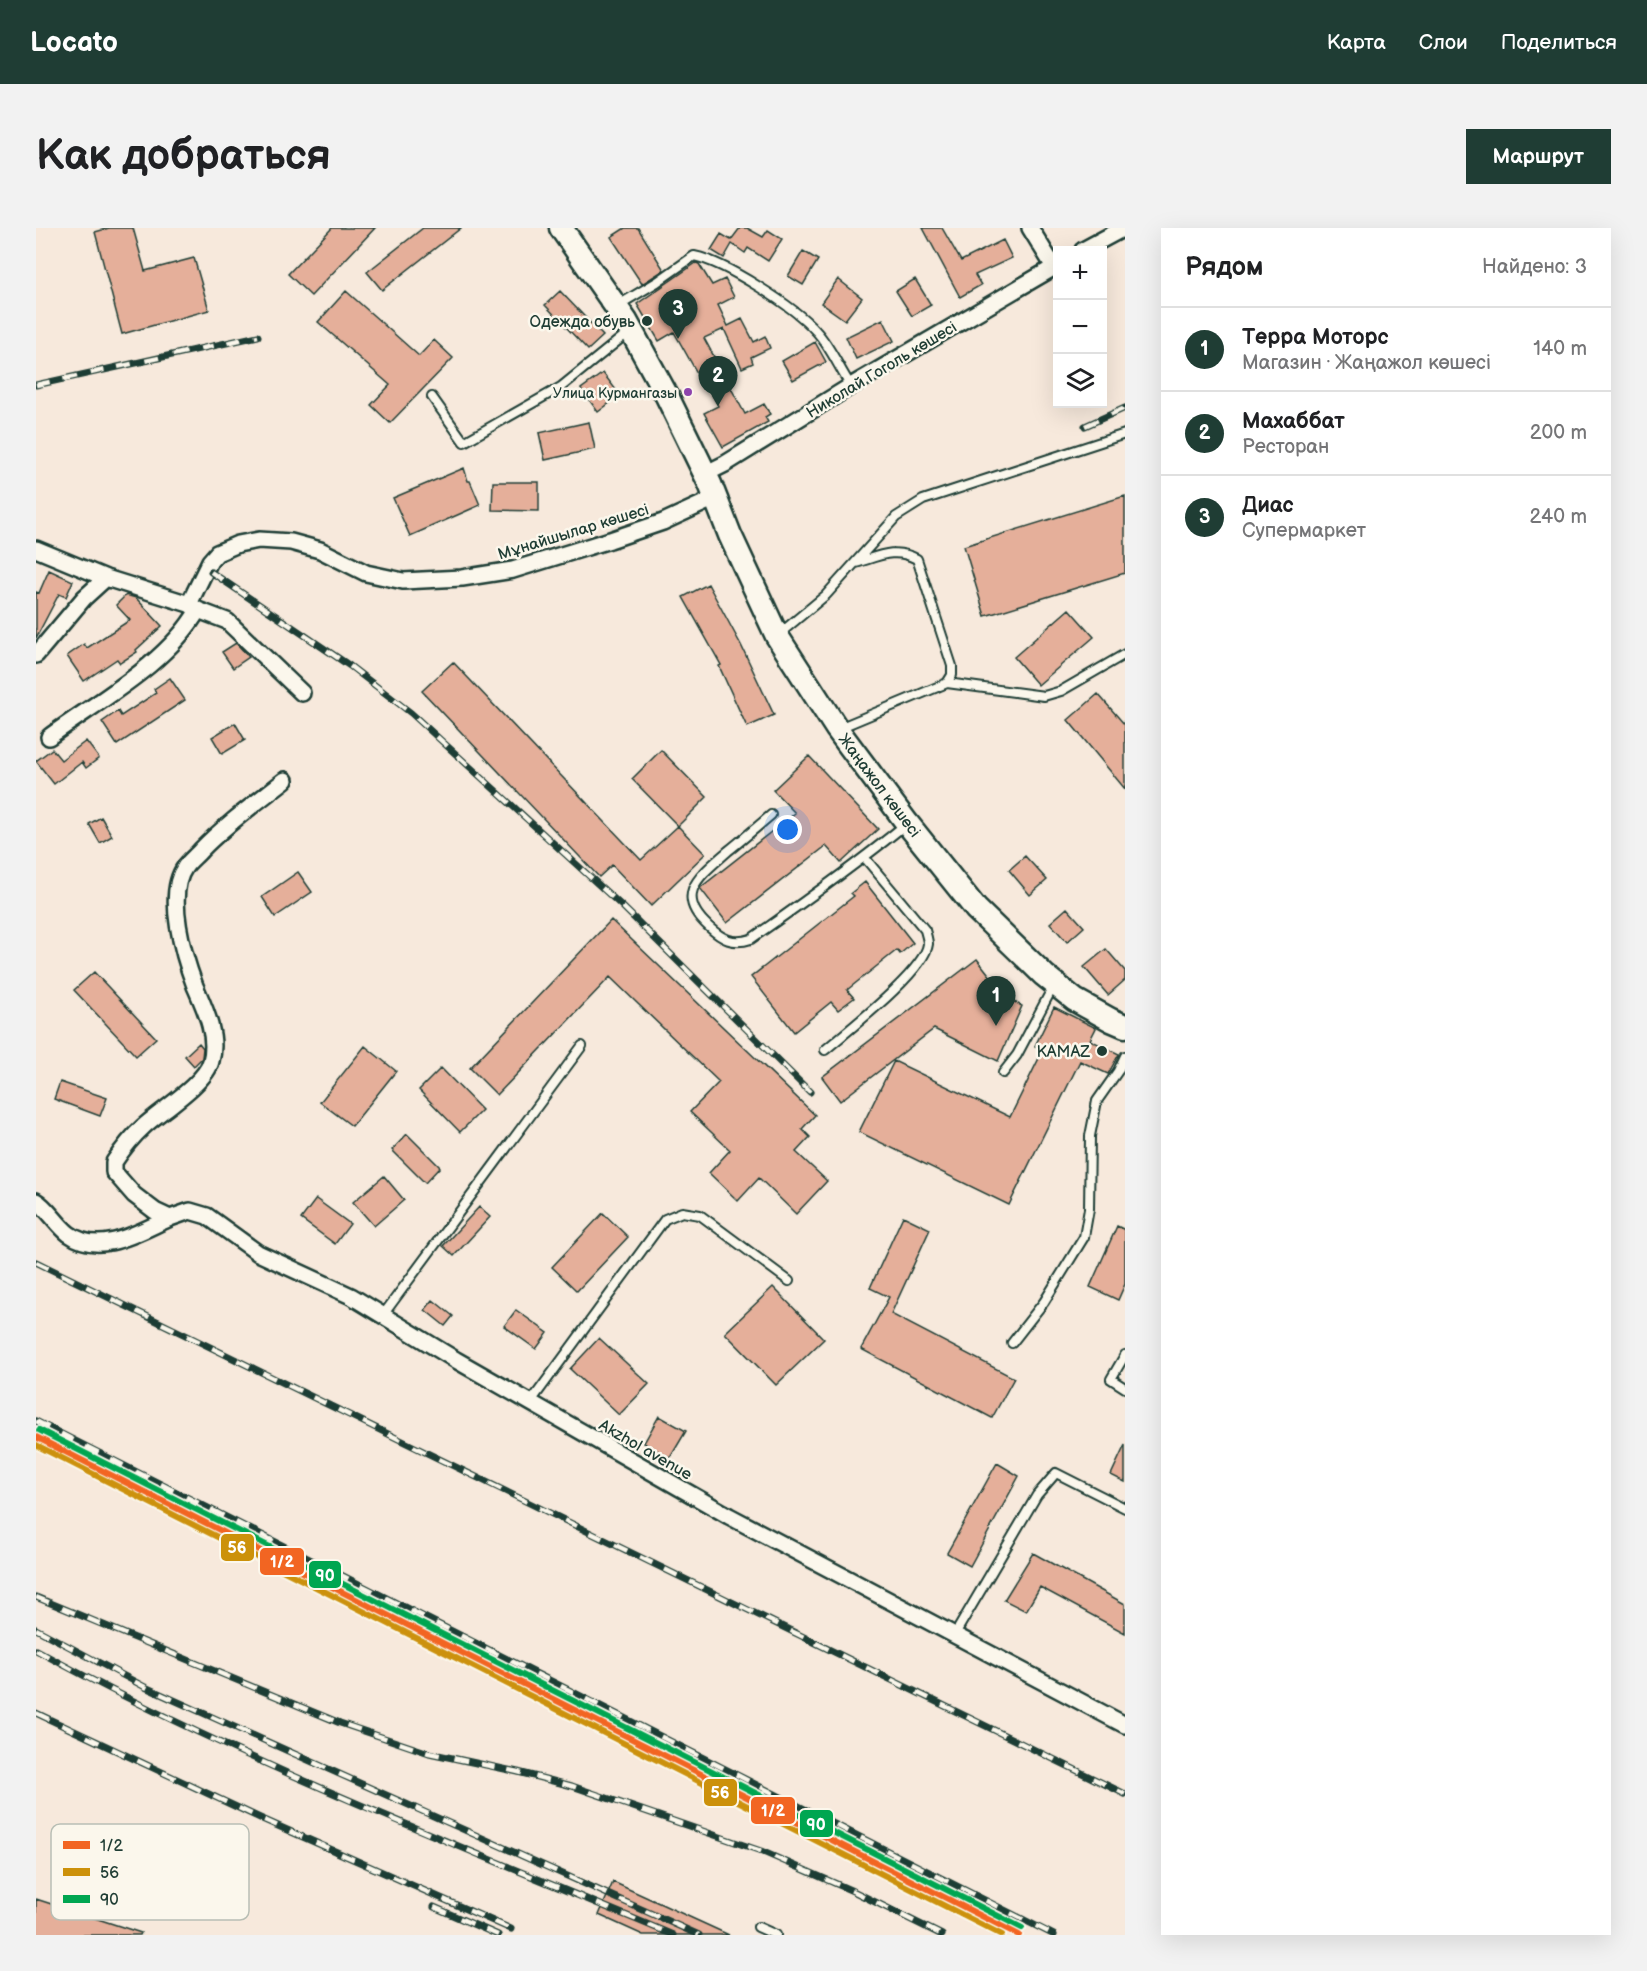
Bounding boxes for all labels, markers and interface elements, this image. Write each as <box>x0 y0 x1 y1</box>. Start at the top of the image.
text: Locato <box>30 26 118 59</box>
text: Карта <box>1327 30 1386 55</box>
text: Слои <box>1419 30 1468 55</box>
text: Поделиться <box>1501 30 1617 55</box>
button: Маршрут <box>1466 129 1611 184</box>
text: Как добраться <box>36 131 331 182</box>
map controls <box>1053 246 1107 408</box>
button: + <box>1053 246 1107 300</box>
text: Рядом <box>1185 252 1263 283</box>
text: Найдено: 3 <box>1482 255 1587 279</box>
pin: 3 <box>658 290 698 339</box>
button: − <box>1053 300 1107 354</box>
place label: Одежда обувь <box>529 313 635 332</box>
marker: Одежда обувь <box>640 314 654 328</box>
street label: Николай Гоголь көшесі <box>803 318 960 423</box>
text: Терра Моторс <box>1242 324 1389 351</box>
text: 1 <box>1200 337 1209 361</box>
text: 140 m <box>1533 337 1587 361</box>
text: Магазин · Жаңажол көшесі <box>1242 351 1491 375</box>
button: layers <box>1053 354 1107 408</box>
pin: 2 <box>698 356 738 406</box>
place label: Улица Курмангазы <box>553 385 677 402</box>
marker: Улица Курмангазы <box>682 386 694 398</box>
text: Махаббат <box>1242 408 1345 435</box>
text: 2 <box>1199 421 1210 445</box>
text: 200 m <box>1530 421 1587 445</box>
text: Ресторан <box>1242 435 1329 459</box>
text: Диас <box>1242 492 1294 519</box>
street label: Мұнайшылар көшесі <box>496 500 651 564</box>
text: 3 <box>1199 505 1210 529</box>
text: 240 m <box>1530 505 1587 529</box>
text: Супермаркет <box>1242 519 1366 543</box>
street label: Жаңажол көшесі <box>834 730 924 841</box>
your location <box>773 815 802 844</box>
pin: 1 <box>976 976 1016 1026</box>
place label: KAMAZ <box>1037 1043 1090 1062</box>
marker: KAMAZ <box>1095 1044 1109 1058</box>
street label: Akzhol avenue <box>595 1416 696 1485</box>
line badge: 56 <box>220 1533 255 1562</box>
text: 56 <box>228 1539 247 1558</box>
line badge: 1/2 <box>259 1547 305 1576</box>
text: 1/2 <box>270 1553 294 1572</box>
line badge: 90 <box>308 1560 342 1589</box>
text: 90 <box>315 1567 335 1586</box>
line badge: 56 <box>703 1778 738 1807</box>
text: 56 <box>711 1784 730 1803</box>
line badge: 1/2 <box>750 1796 796 1825</box>
text: 1/2 <box>761 1802 785 1821</box>
line badge: 90 <box>799 1809 834 1838</box>
text: 90 <box>806 1816 826 1835</box>
legend <box>51 1824 249 1920</box>
text: 1/2 <box>100 1837 123 1856</box>
text: 56 <box>100 1864 119 1883</box>
text: 90 <box>100 1891 119 1910</box>

